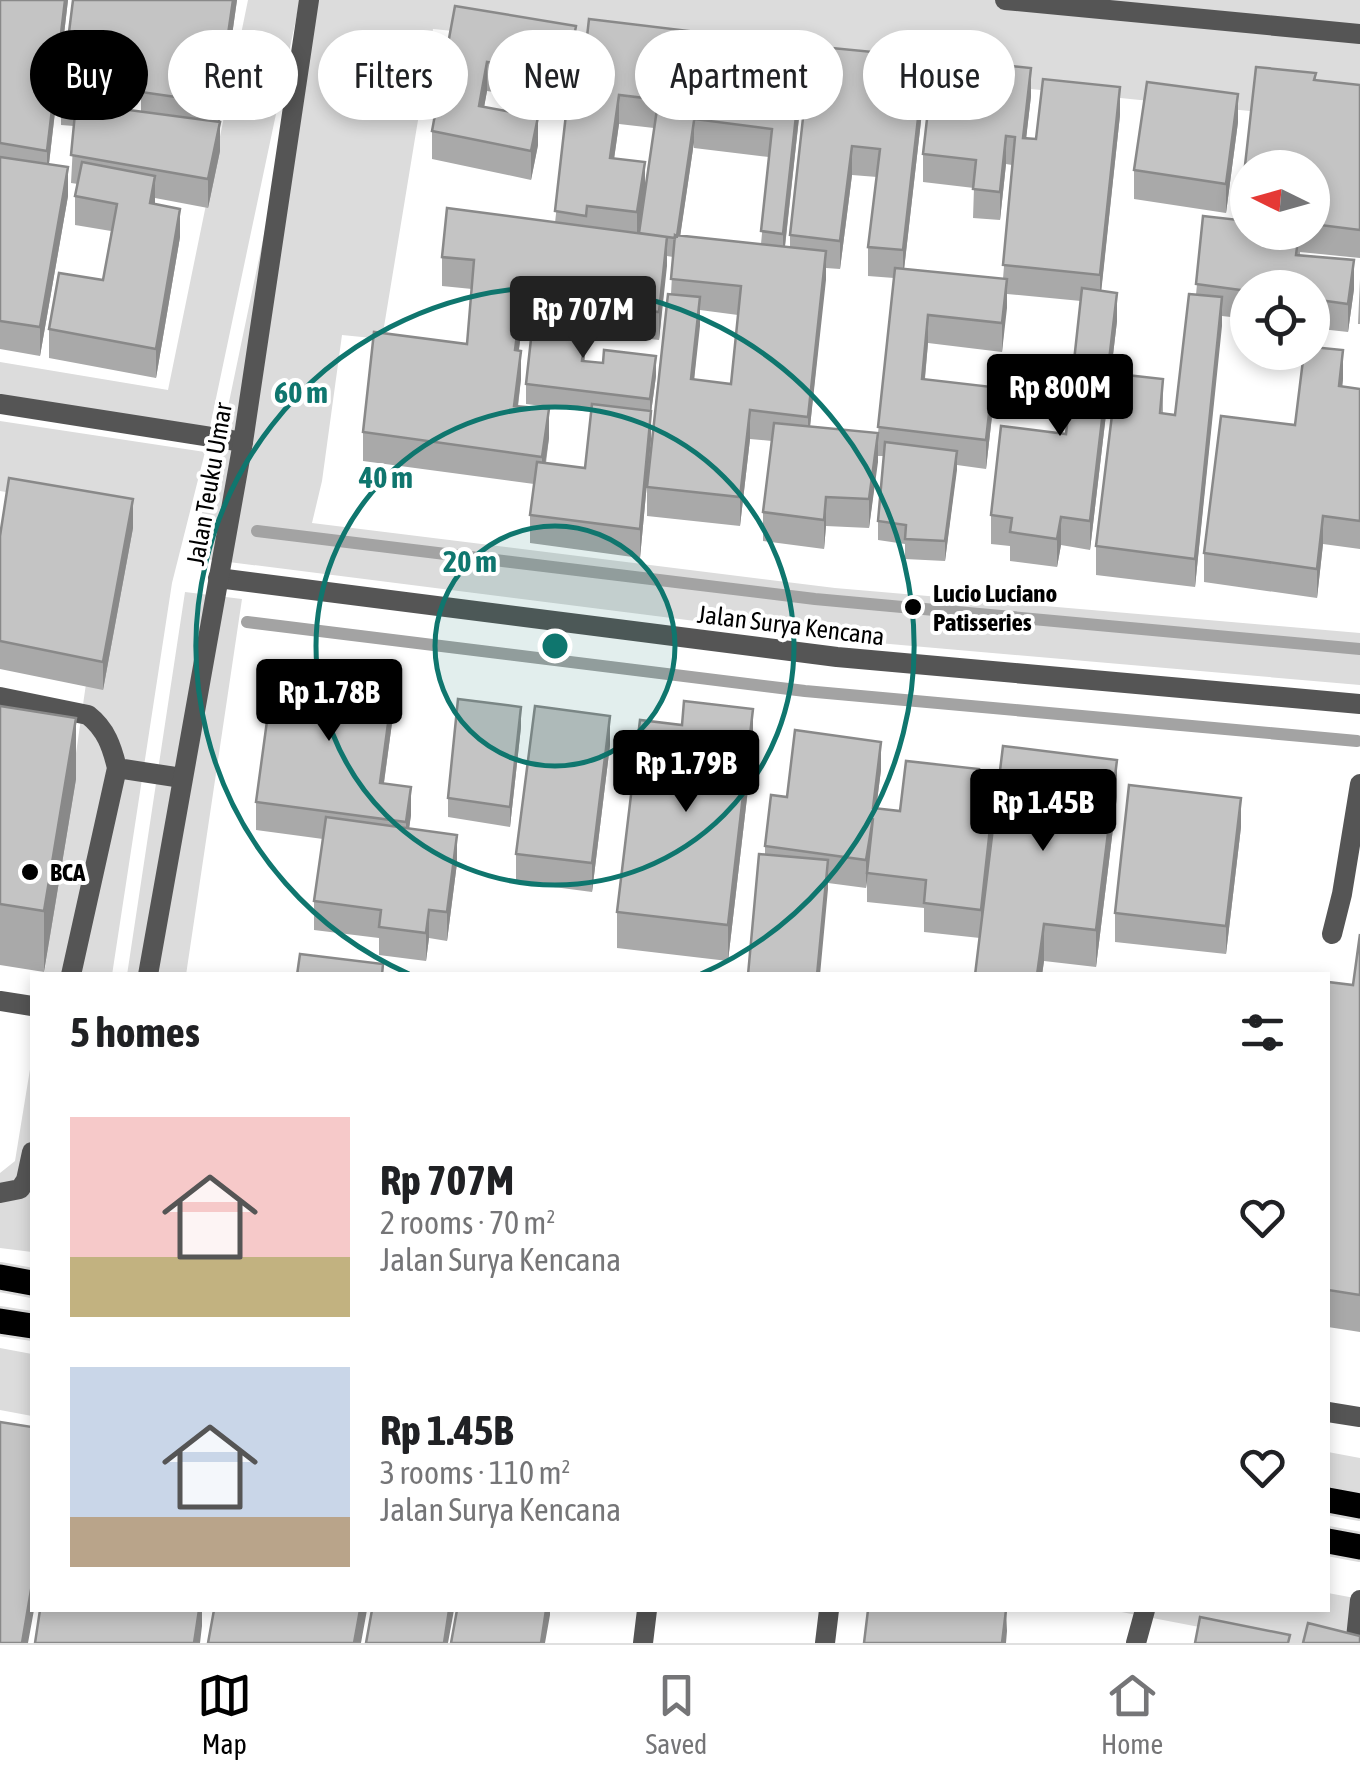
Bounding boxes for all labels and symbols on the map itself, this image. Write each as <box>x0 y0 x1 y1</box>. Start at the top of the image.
north arrow <box>1230 150 1330 250</box>
pin: Rp 707M <box>491 276 675 361</box>
pin: Rp 800M <box>968 354 1152 439</box>
text: 60 m <box>274 375 328 409</box>
street label: Jalan Teuku Umar <box>181 400 237 567</box>
text: 40 m <box>358 460 413 494</box>
text: 20 m <box>443 544 497 578</box>
place label: Lucio Luciano Patisseries <box>933 579 1057 636</box>
marker: Lucio Luciano Patisseries <box>902 596 924 618</box>
street label: Jalan Surya Kencana <box>696 600 886 650</box>
centre of rings <box>537 628 573 664</box>
pin: Rp 1.78B <box>226 659 432 744</box>
pin: Rp 1.79B <box>583 730 789 815</box>
pin: Rp 1.45B <box>940 769 1146 854</box>
place label: BCA <box>50 858 86 886</box>
marker: BCA <box>19 861 41 883</box>

